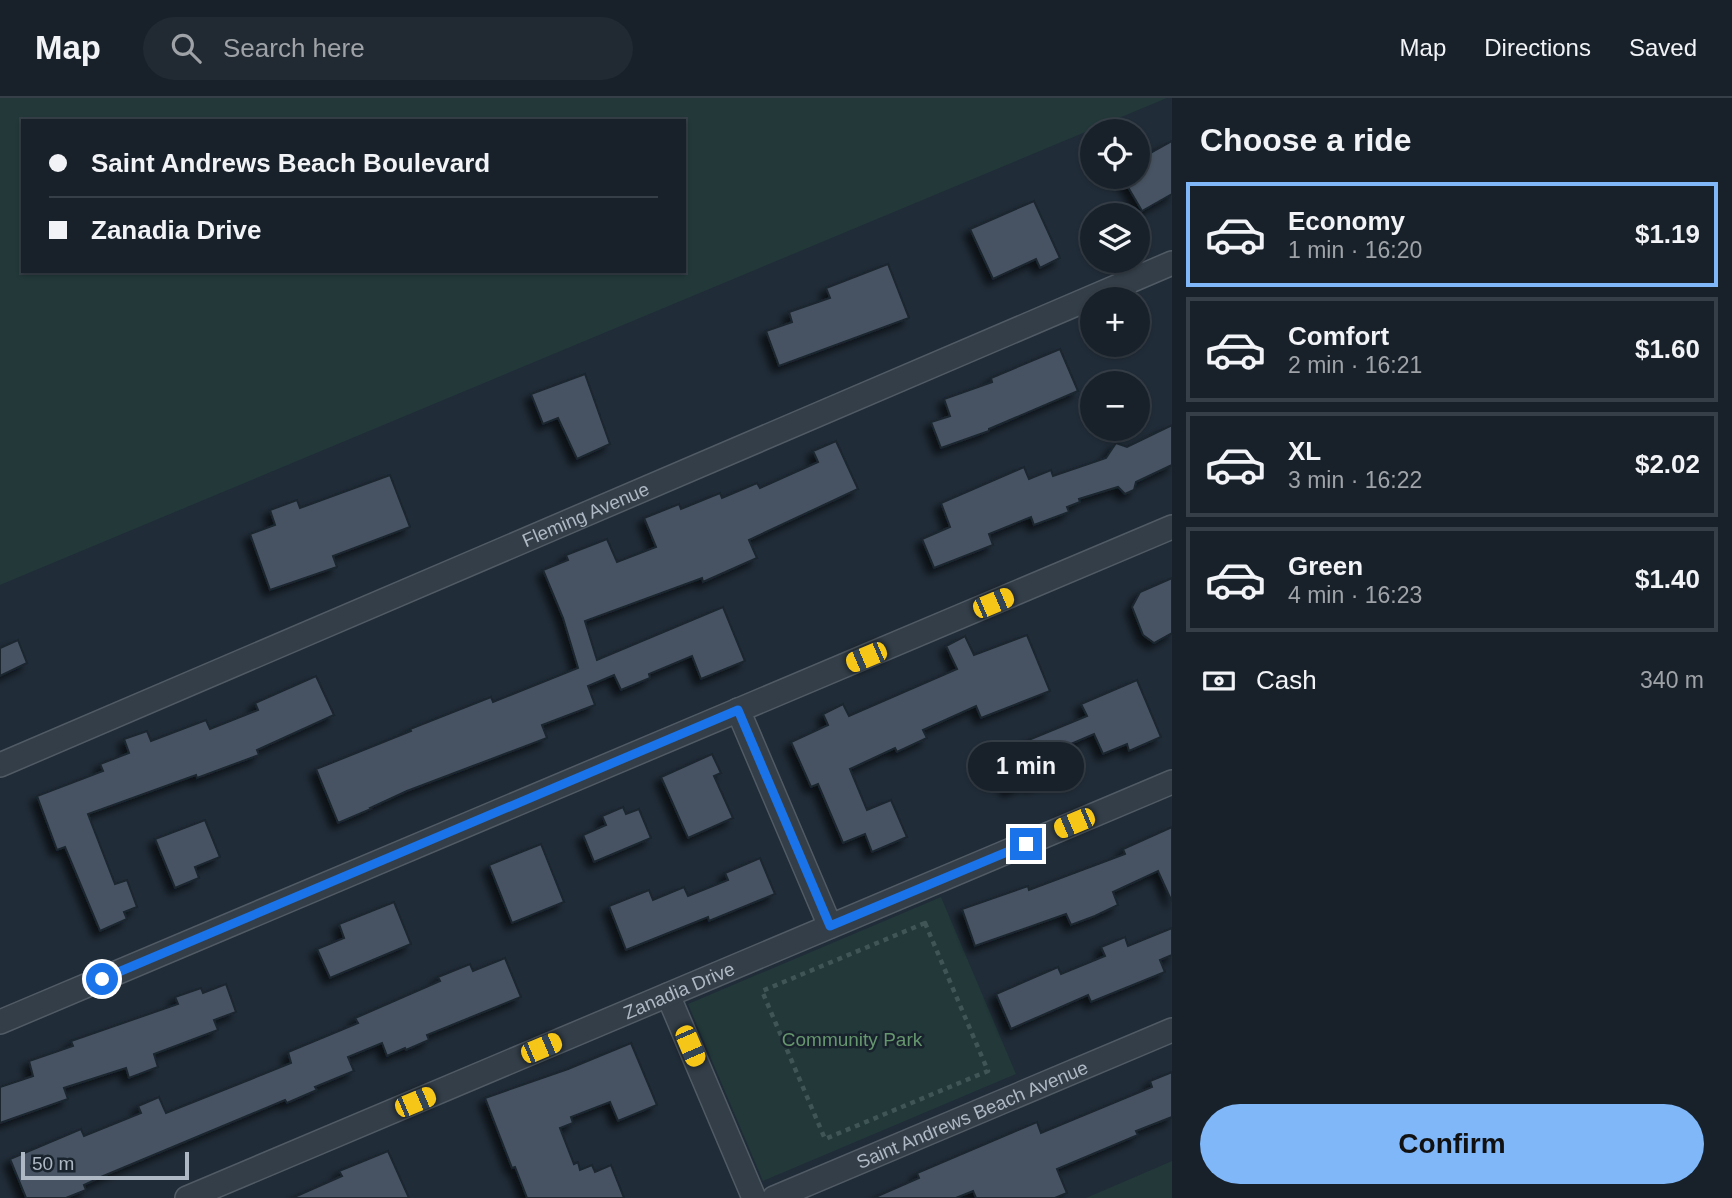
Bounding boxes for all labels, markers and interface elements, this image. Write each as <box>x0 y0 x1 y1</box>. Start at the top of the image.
search box <box>143 17 633 80</box>
text: Map <box>35 29 101 66</box>
icon: search <box>167 29 205 67</box>
text: Search here <box>223 33 365 63</box>
text: Map <box>1400 34 1446 61</box>
text: Directions <box>1484 34 1591 61</box>
text: Saved <box>1629 34 1697 61</box>
map controls <box>1080 119 1150 441</box>
button: locate <box>1080 119 1150 189</box>
text: Choose a ride <box>1200 122 1412 158</box>
text: Saint Andrews Beach Boulevard <box>91 148 490 178</box>
button: layers <box>1080 203 1150 273</box>
icon: car <box>1204 203 1267 266</box>
text: Economy <box>1288 206 1405 236</box>
text: Zanadia Drive <box>91 215 262 245</box>
text: $1.19 <box>1635 219 1700 249</box>
text: 1 min · 16:20 <box>1288 237 1422 263</box>
button: + <box>1080 287 1150 357</box>
icon: car <box>1204 318 1267 381</box>
text: Comfort <box>1288 321 1389 351</box>
text: $1.60 <box>1635 334 1700 364</box>
text: 2 min · 16:21 <box>1288 352 1422 378</box>
button: − <box>1080 371 1150 441</box>
icon: car <box>1204 433 1267 496</box>
text: XL <box>1288 436 1321 466</box>
text: $2.02 <box>1635 449 1700 479</box>
text: 3 min · 16:22 <box>1288 467 1422 493</box>
street label: Fleming Avenue <box>519 478 652 551</box>
icon: car <box>1204 548 1267 611</box>
text: Green <box>1288 551 1363 581</box>
text: $1.40 <box>1635 564 1700 594</box>
text: 4 min · 16:23 <box>1288 582 1422 608</box>
car <box>970 585 1017 621</box>
car <box>843 639 890 675</box>
icon: cash <box>1200 662 1238 700</box>
text: Cash <box>1256 665 1317 695</box>
text: 340 m <box>1640 667 1704 693</box>
callout: 1 min <box>968 742 1084 792</box>
text: 1 min <box>996 753 1056 779</box>
car <box>1051 805 1098 841</box>
route end <box>1010 828 1042 860</box>
street label: Zanadia Drive <box>620 958 738 1023</box>
route start <box>86 963 118 995</box>
car <box>673 1023 708 1069</box>
park label: Community Park <box>782 1029 923 1050</box>
car <box>518 1030 565 1066</box>
street label: Saint Andrews Beach Avenue <box>853 1056 1091 1173</box>
car <box>392 1084 439 1120</box>
button: Confirm <box>1200 1104 1704 1184</box>
scale bar <box>21 1149 189 1181</box>
text: 50 m <box>32 1153 74 1174</box>

